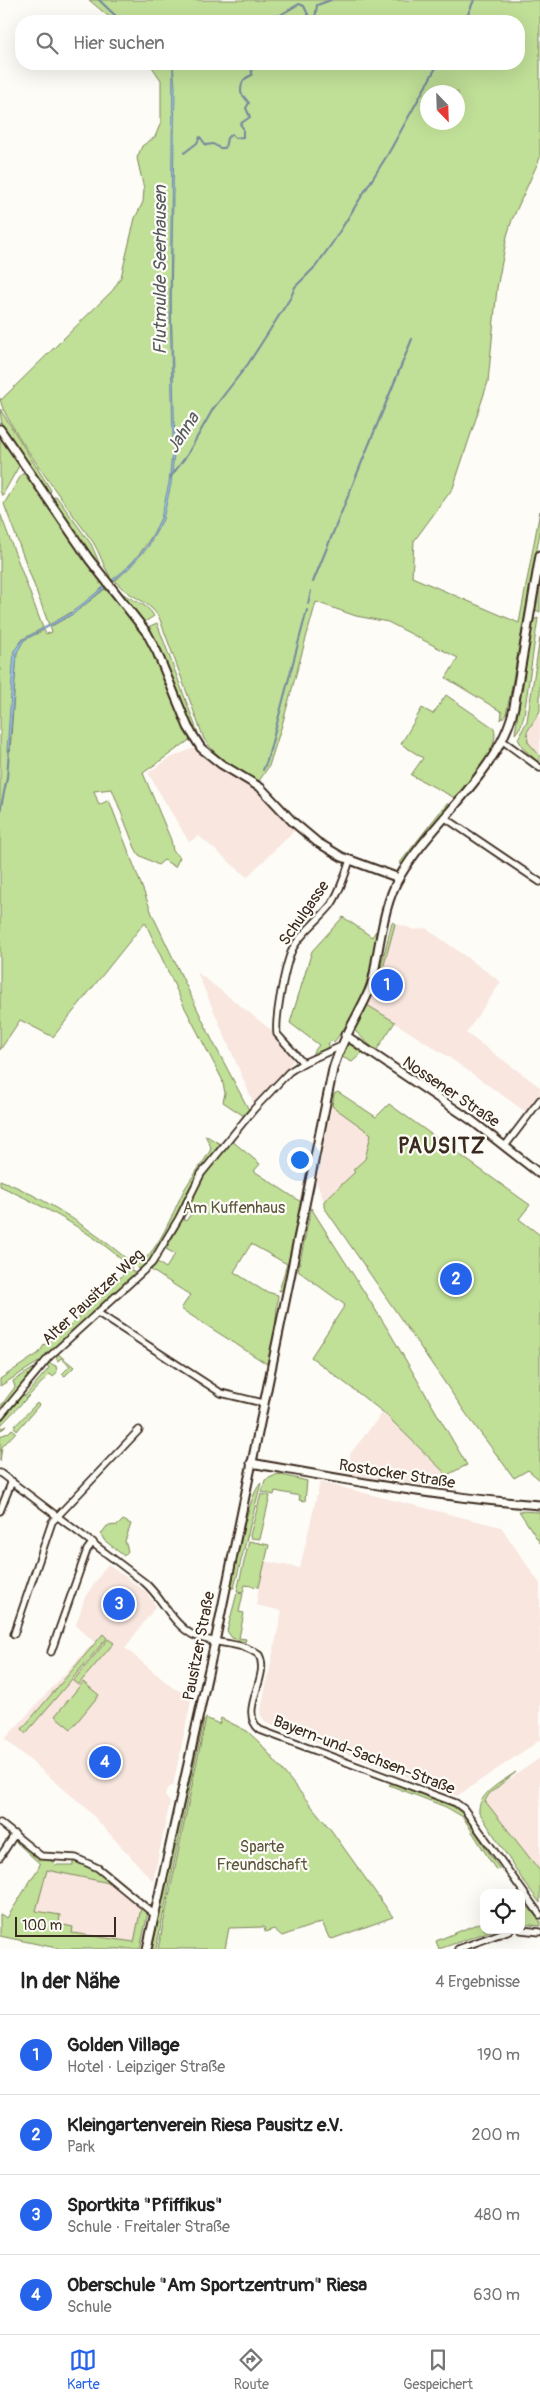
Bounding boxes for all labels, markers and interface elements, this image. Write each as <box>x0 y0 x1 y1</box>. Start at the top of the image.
search box <box>15 15 525 70</box>
icon: search <box>33 29 61 57</box>
text: Hier suchen <box>73 31 165 55</box>
north arrow <box>420 85 465 130</box>
water label: Flutmulde Seerhausen <box>149 184 172 355</box>
water label: Jahna <box>161 407 206 458</box>
street label: Schulgasse <box>274 877 334 949</box>
pin: 1 <box>371 966 403 1004</box>
street label: Nossener Straße <box>399 1052 503 1132</box>
district label: PAUSITZ <box>398 1133 486 1160</box>
your location <box>287 1147 313 1173</box>
park label: Am Kuffenhaus <box>183 1198 285 1218</box>
street label: Alter Pausitzer Weg <box>38 1244 148 1350</box>
pin: 2 <box>440 1260 472 1298</box>
street label: Rostocker Straße <box>337 1455 457 1493</box>
pin: 3 <box>103 1585 135 1623</box>
street label: Pausitzer Straße <box>179 1590 219 1702</box>
street label: Bayern-und-Sachsen-Straße <box>270 1711 458 1799</box>
pin: 4 <box>89 1743 121 1781</box>
park label: Sparte Freundschaft <box>216 1837 308 1875</box>
map controls <box>480 1889 525 1934</box>
button: locate <box>480 1889 525 1934</box>
scale bar <box>15 1914 116 1937</box>
text: 100 m <box>22 1917 62 1934</box>
text: In der Nähe <box>20 1968 120 1995</box>
text: 4 Ergebnisse <box>435 1972 520 1992</box>
text: Golden Village <box>67 2033 179 2057</box>
text: 1 <box>33 2045 39 2065</box>
text: 190 m <box>477 2045 520 2065</box>
text: Hotel · Leipziger Straße <box>67 2057 225 2077</box>
text: Kleingartenverein Riesa Pausitz e.V. <box>67 2113 344 2137</box>
text: 2 <box>32 2125 40 2145</box>
text: 200 m <box>472 2125 520 2145</box>
text: Park <box>67 2137 95 2157</box>
text: Sportkita "Pfiffikus" <box>67 2193 222 2217</box>
text: 3 <box>32 2205 40 2225</box>
text: 480 m <box>474 2205 520 2225</box>
text: Schule · Freitaler Straße <box>67 2217 230 2237</box>
text: Oberschule "Am Sportzentrum" Riesa <box>67 2273 367 2297</box>
text: 4 <box>31 2285 41 2305</box>
text: 630 m <box>473 2285 520 2305</box>
text: Schule <box>67 2297 112 2317</box>
tab: Karte <box>67 2346 100 2393</box>
tab: Route <box>234 2346 269 2393</box>
tab: Gespeichert <box>403 2346 473 2393</box>

